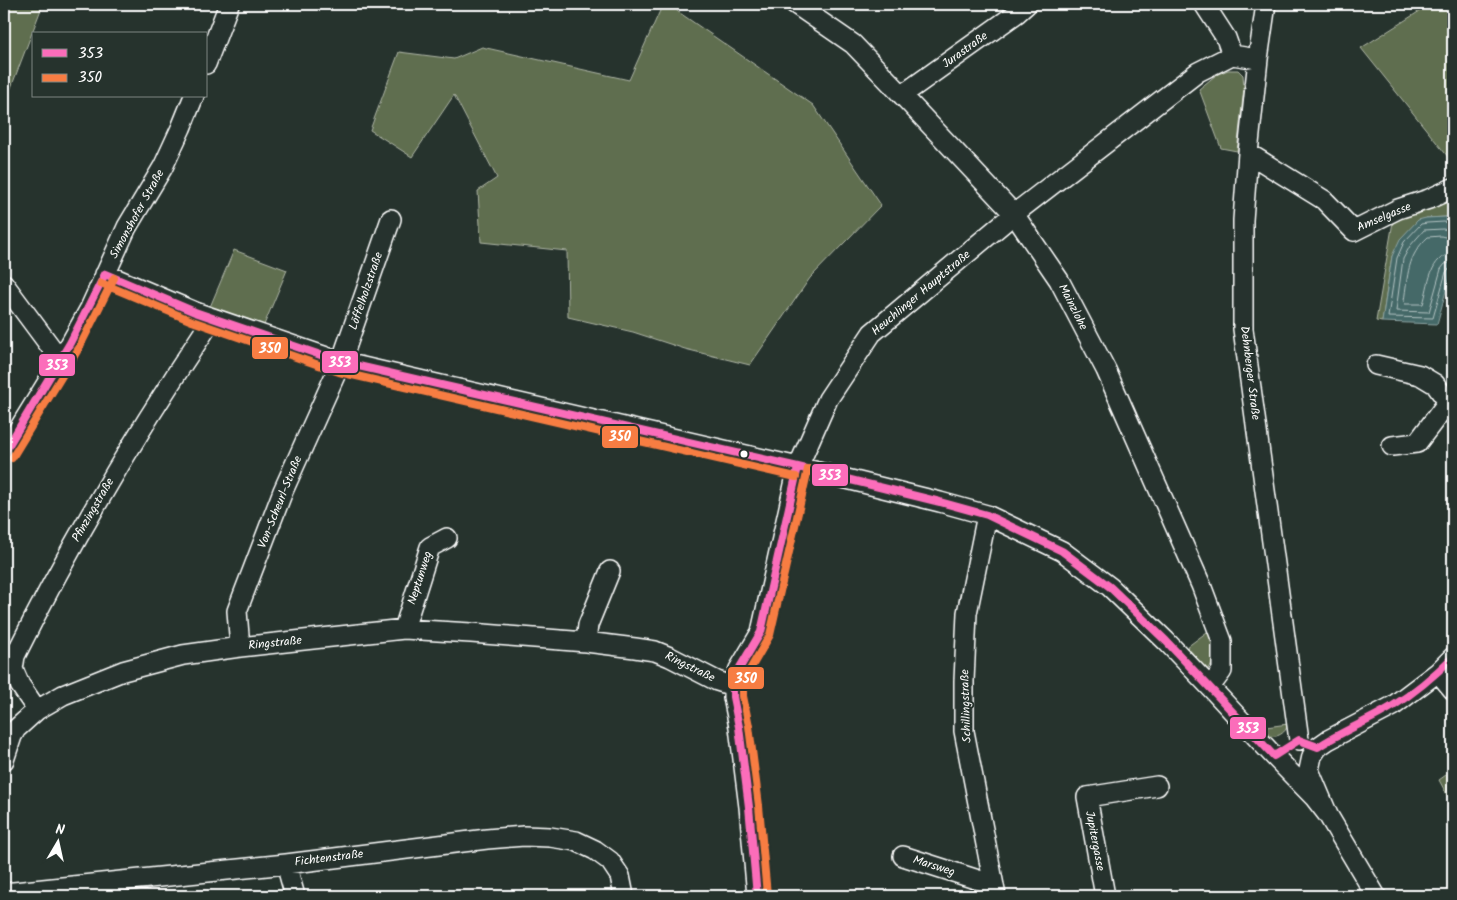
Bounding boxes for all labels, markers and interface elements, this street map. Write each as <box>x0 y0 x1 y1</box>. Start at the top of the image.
street label: Jurastraße <box>938 26 992 73</box>
legend <box>32 32 208 98</box>
text: 353 <box>78 42 104 66</box>
text: 350 <box>78 66 103 90</box>
street label: Simonshofer Straße <box>105 165 170 262</box>
street label: Amselgasse <box>1354 197 1415 237</box>
street label: Heuchlinger Hauptstraße <box>867 245 975 340</box>
street label: Löffelholzstraße <box>344 249 388 332</box>
street label: Mainzlohe <box>1053 280 1093 334</box>
street label: Dehnberger Straße <box>1235 325 1265 422</box>
line badge: 350 <box>251 336 289 360</box>
text: 350 <box>258 338 282 360</box>
line badge: 353 <box>321 350 359 374</box>
text: 353 <box>328 352 352 374</box>
line badge: 353 <box>38 353 76 377</box>
text: 353 <box>45 355 69 377</box>
line badge: 350 <box>601 425 639 449</box>
text: 350 <box>608 426 632 448</box>
unlabelled marker <box>739 449 749 459</box>
street label: Von-Scheurl-Straße <box>253 452 307 551</box>
line badge: 353 <box>811 463 849 487</box>
text: 353 <box>818 465 842 487</box>
street label: Pfinzingstraße <box>67 474 119 546</box>
street label: Neptunweg <box>402 549 438 607</box>
street label: Ringstraße <box>247 631 303 655</box>
street label: Ringstraße <box>662 647 719 688</box>
line badge: 350 <box>727 666 765 690</box>
text: 350 <box>734 668 758 690</box>
street label: Schillingstraße <box>955 668 977 743</box>
line badge: 353 <box>1229 716 1267 740</box>
text: 353 <box>1236 718 1260 740</box>
street label: Jupitergasse <box>1080 809 1110 873</box>
north arrow <box>32 818 82 868</box>
text: N <box>54 819 66 842</box>
street label: Fichtenstraße <box>294 844 365 872</box>
street label: Marsweg <box>910 850 958 882</box>

